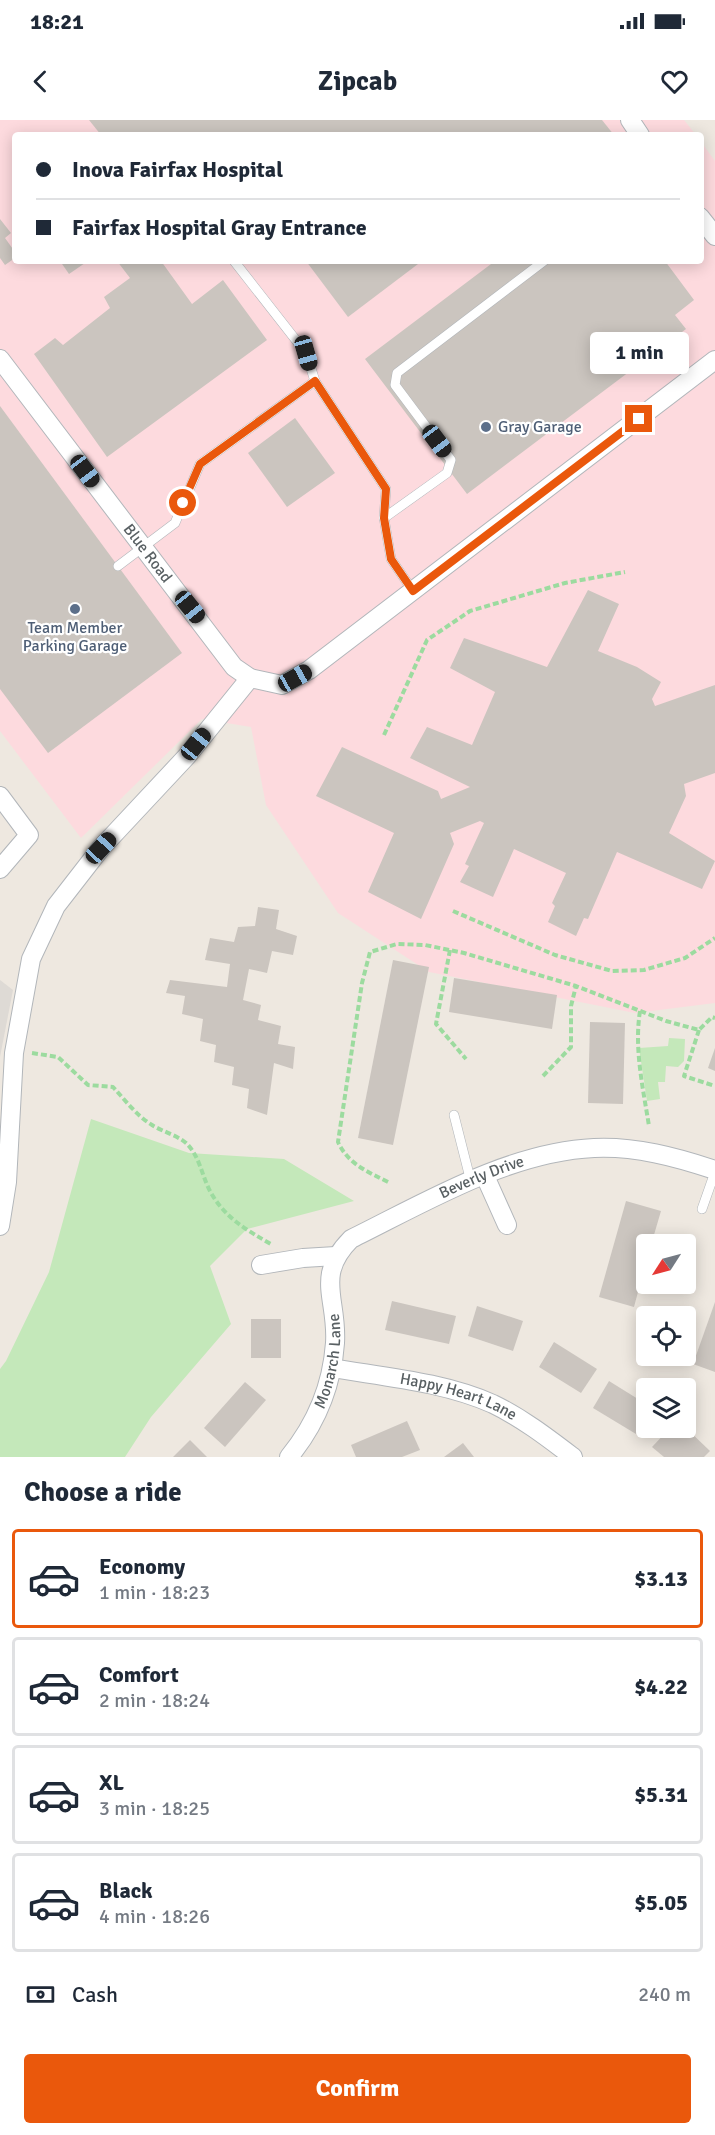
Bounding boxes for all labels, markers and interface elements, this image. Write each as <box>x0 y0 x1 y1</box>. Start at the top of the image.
text: 18:21 <box>30 8 84 35</box>
icon: back <box>24 65 57 98</box>
text: Zipcab <box>318 65 397 98</box>
icon: heart <box>658 65 691 98</box>
text: Inova Fairfax Hospital <box>72 156 283 183</box>
text: Fairfax Hospital Gray Entrance <box>72 214 367 241</box>
callout: 1 min <box>590 332 688 374</box>
car <box>292 333 320 373</box>
text: 1 min <box>615 340 664 365</box>
route end <box>625 405 652 432</box>
place label: Gray Garage <box>498 417 582 437</box>
marker: Gray Garage <box>479 420 493 434</box>
car <box>419 421 455 461</box>
car <box>67 451 103 491</box>
route start <box>169 489 196 516</box>
street label: Blue Road <box>119 520 176 587</box>
car <box>172 587 208 627</box>
marker: Team Member Parking Garage <box>68 602 82 616</box>
place label: Team Member Parking Garage <box>23 618 127 656</box>
car <box>275 661 315 695</box>
car <box>178 724 214 764</box>
car <box>82 829 120 867</box>
street label: Beverly Drive <box>436 1151 527 1203</box>
north arrow <box>636 1234 696 1294</box>
map controls <box>636 1234 696 1438</box>
button: locate <box>636 1306 696 1366</box>
street label: Monarch Lane <box>310 1312 345 1412</box>
street label: Happy Heart Lane <box>398 1369 521 1425</box>
button: layers <box>636 1378 696 1438</box>
text: Choose a ride <box>24 1476 182 1509</box>
icon: car <box>27 1552 81 1606</box>
text: Economy <box>99 1553 185 1580</box>
text: $3.13 <box>634 1565 688 1592</box>
text: 1 min · 18:23 <box>99 1580 210 1605</box>
icon: car <box>27 1660 81 1714</box>
text: Comfort <box>99 1661 179 1688</box>
text: $4.22 <box>634 1673 688 1700</box>
text: 2 min · 18:24 <box>99 1688 210 1713</box>
icon: car <box>27 1768 81 1822</box>
text: XL <box>99 1769 124 1796</box>
text: $5.31 <box>634 1781 688 1808</box>
text: 3 min · 18:25 <box>99 1796 210 1821</box>
icon: car <box>27 1876 81 1930</box>
text: Black <box>99 1877 153 1904</box>
text: $5.05 <box>634 1889 688 1916</box>
text: 4 min · 18:26 <box>99 1904 210 1929</box>
icon: cash <box>24 1978 57 2011</box>
text: Cash <box>72 1981 118 2008</box>
text: 240 m <box>638 1982 691 2007</box>
button: Confirm <box>24 2054 691 2123</box>

